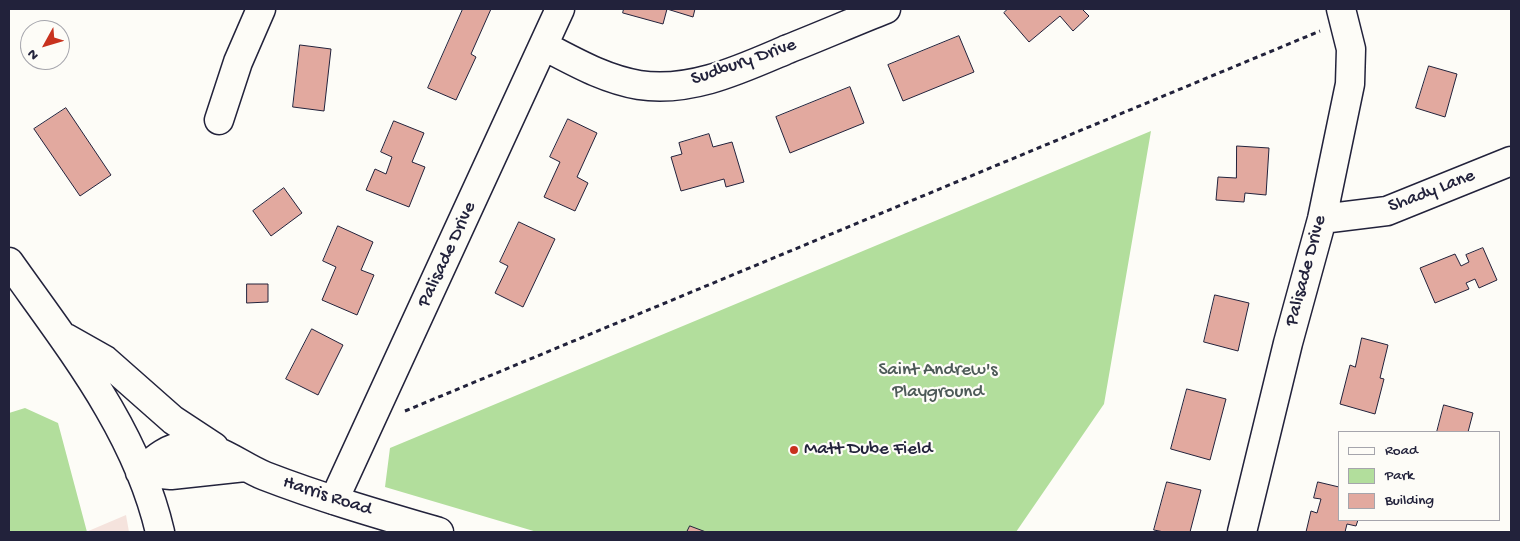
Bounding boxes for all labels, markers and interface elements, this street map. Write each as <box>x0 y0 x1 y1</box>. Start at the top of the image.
north arrow <box>20 20 70 70</box>
street label: Sudbury Drive <box>688 34 800 92</box>
text: N <box>24 45 43 63</box>
street label: Shady Lane <box>1385 165 1479 219</box>
street label: Palisade Drive <box>414 199 482 311</box>
street label: Palisade Drive <box>1281 213 1333 329</box>
park label: Saint Andrew's Playground <box>878 360 998 404</box>
legend <box>1338 431 1500 521</box>
place label: Matt Dube Field <box>804 439 932 461</box>
text: Road <box>1385 442 1418 460</box>
marker: Matt Dube Field <box>788 444 800 456</box>
text: Park <box>1385 467 1414 485</box>
street label: Harris Road <box>280 472 374 522</box>
text: Building <box>1385 492 1434 510</box>

